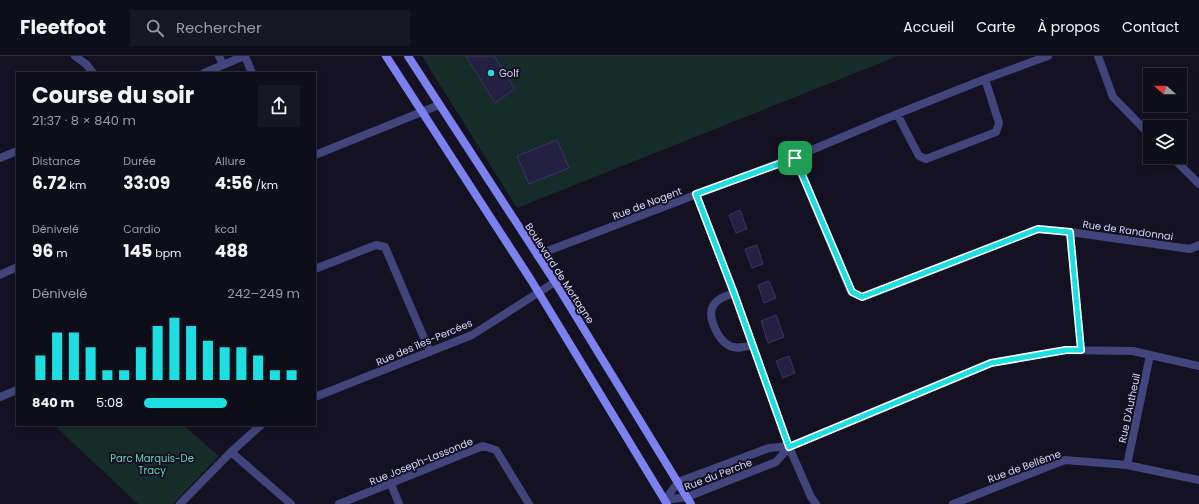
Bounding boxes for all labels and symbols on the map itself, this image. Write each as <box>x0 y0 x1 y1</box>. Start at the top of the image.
place label: Golf <box>499 66 519 81</box>
marker: Golf <box>486 68 496 78</box>
north arrow <box>1143 68 1187 112</box>
pin <box>778 141 812 175</box>
street label: Rue de Nogent <box>610 183 684 224</box>
street label: Rue de Randonnai <box>1082 217 1174 244</box>
street label: Boulevard de Mortagne <box>521 220 598 327</box>
street label: Rue des îles-Percées <box>374 315 475 370</box>
street label: Rue D'Autheuil <box>1115 372 1144 444</box>
street label: Rue Joseph-Lassonde <box>367 434 475 489</box>
street label: Rue de Bellême <box>985 446 1063 487</box>
park label: Parc Marquis-De Tracy <box>110 451 194 478</box>
street label: Rue du Perche <box>682 455 754 494</box>

